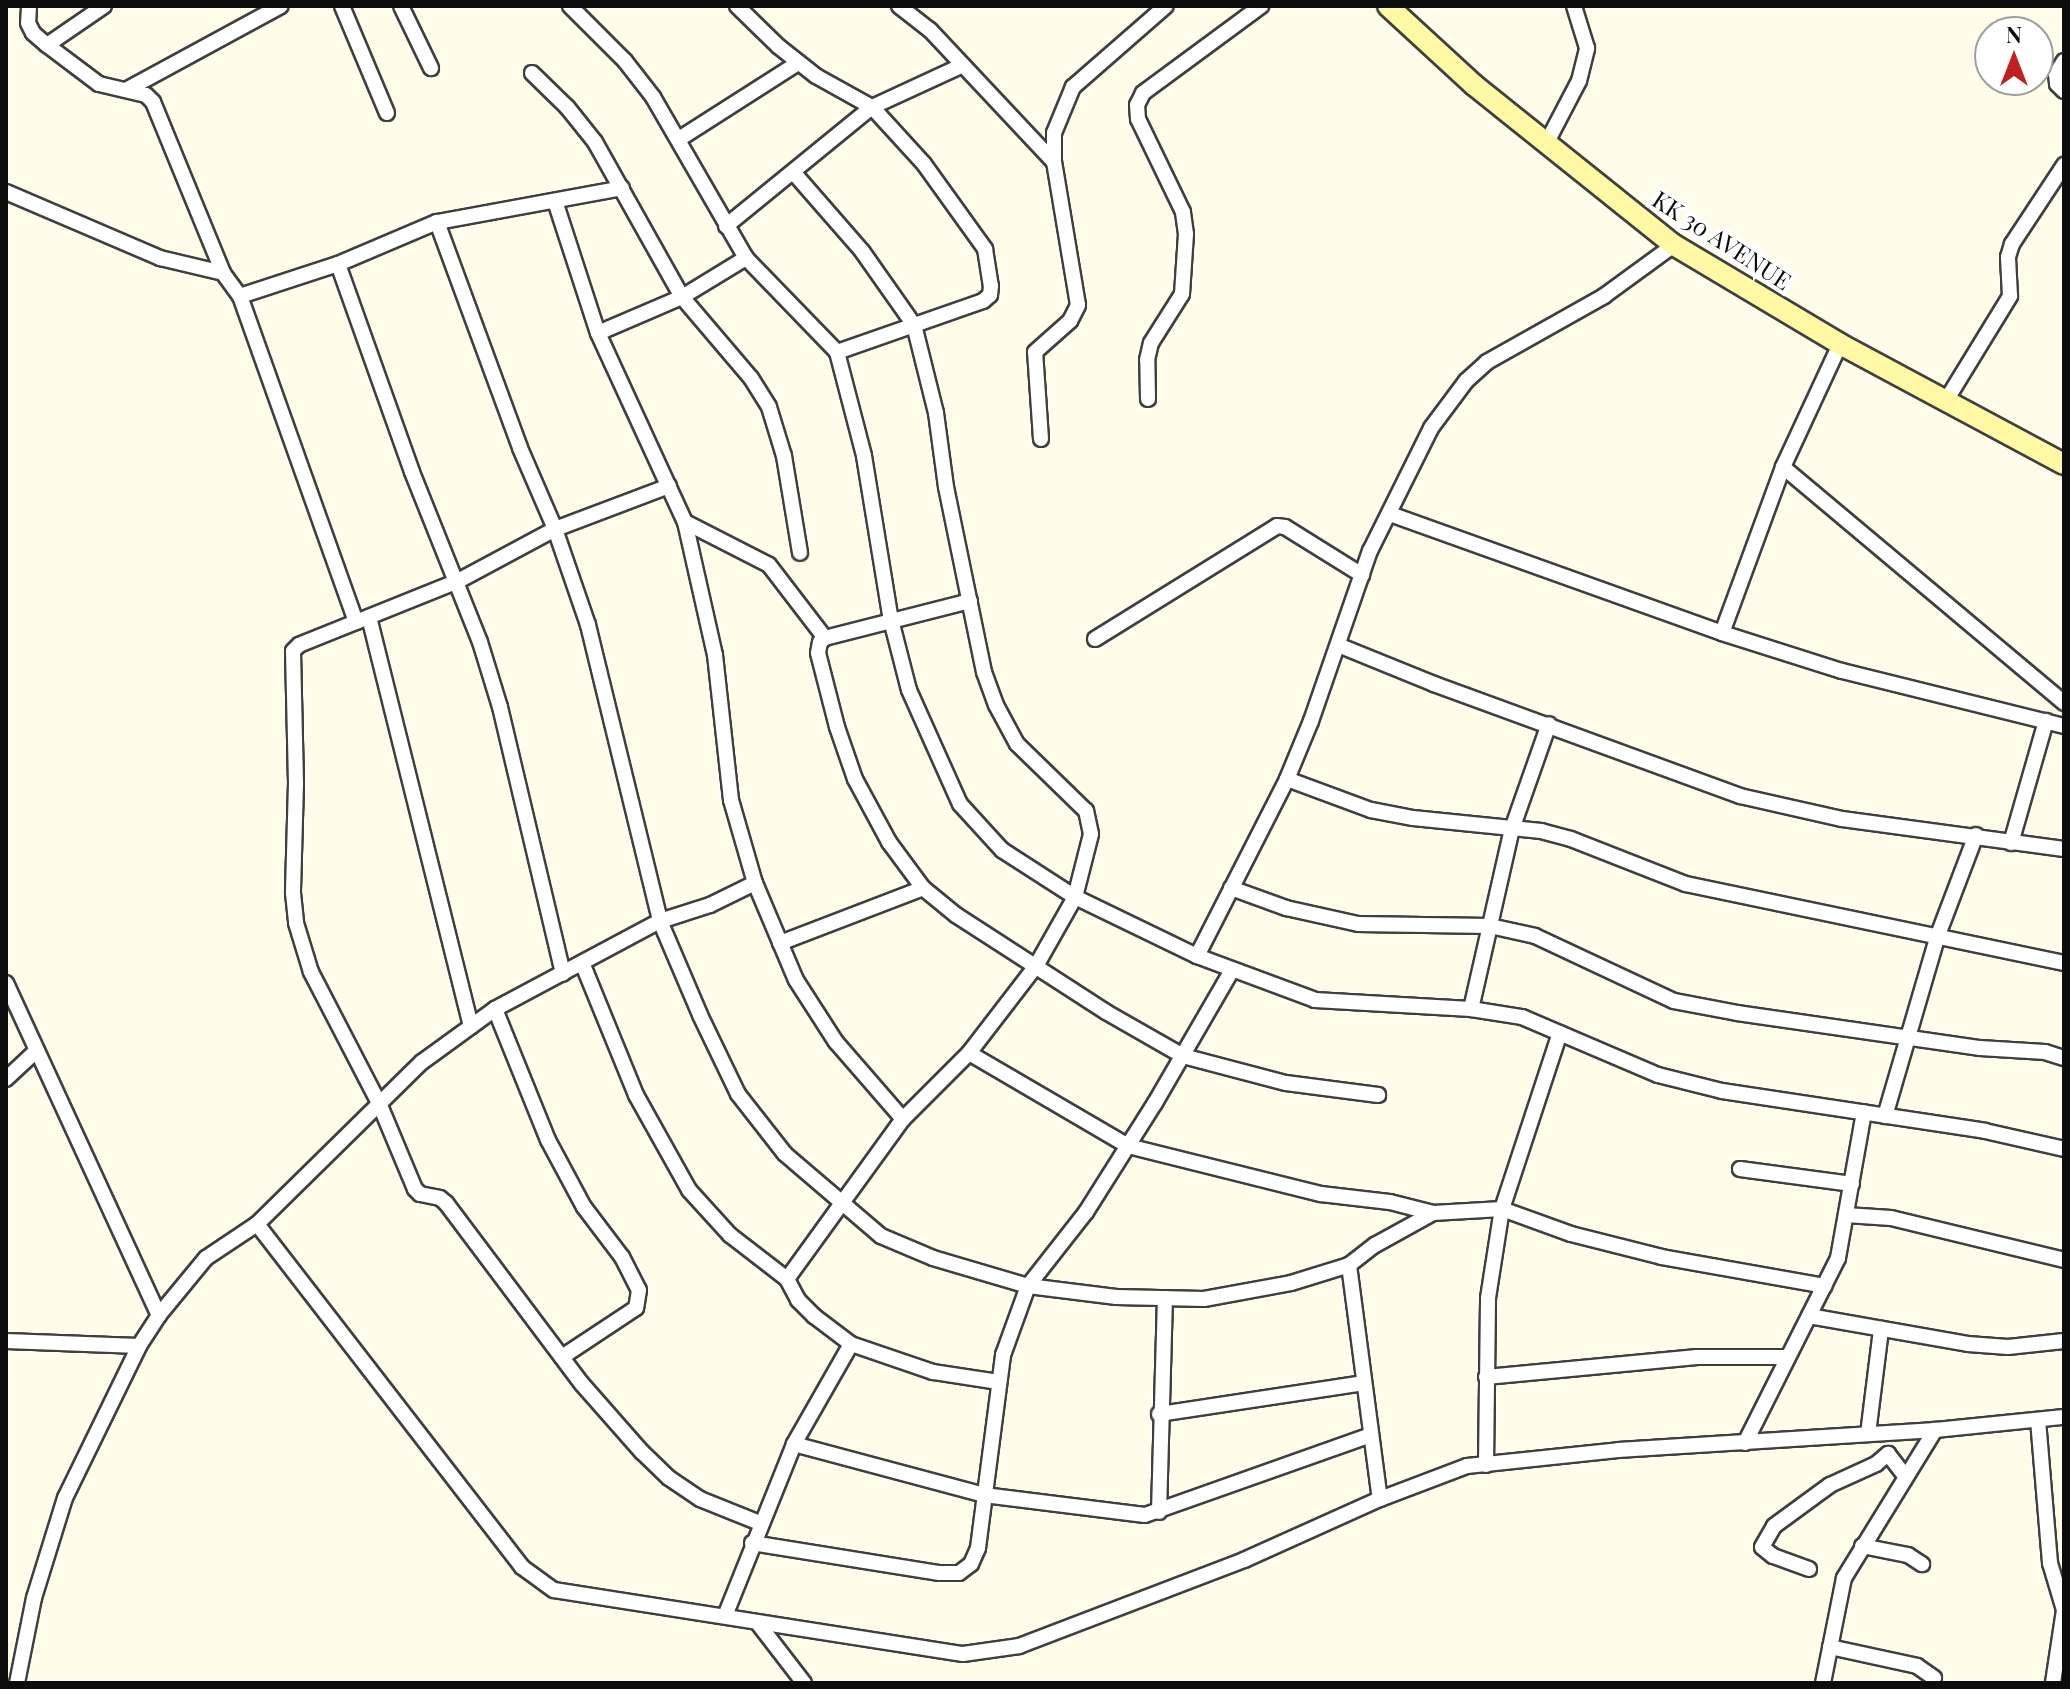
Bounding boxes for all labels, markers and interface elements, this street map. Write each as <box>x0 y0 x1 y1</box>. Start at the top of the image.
north arrow <box>1974 16 2054 96</box>
text: N <box>2006 19 2022 49</box>
street label: KK 30 AVENUE <box>1647 184 1797 296</box>

